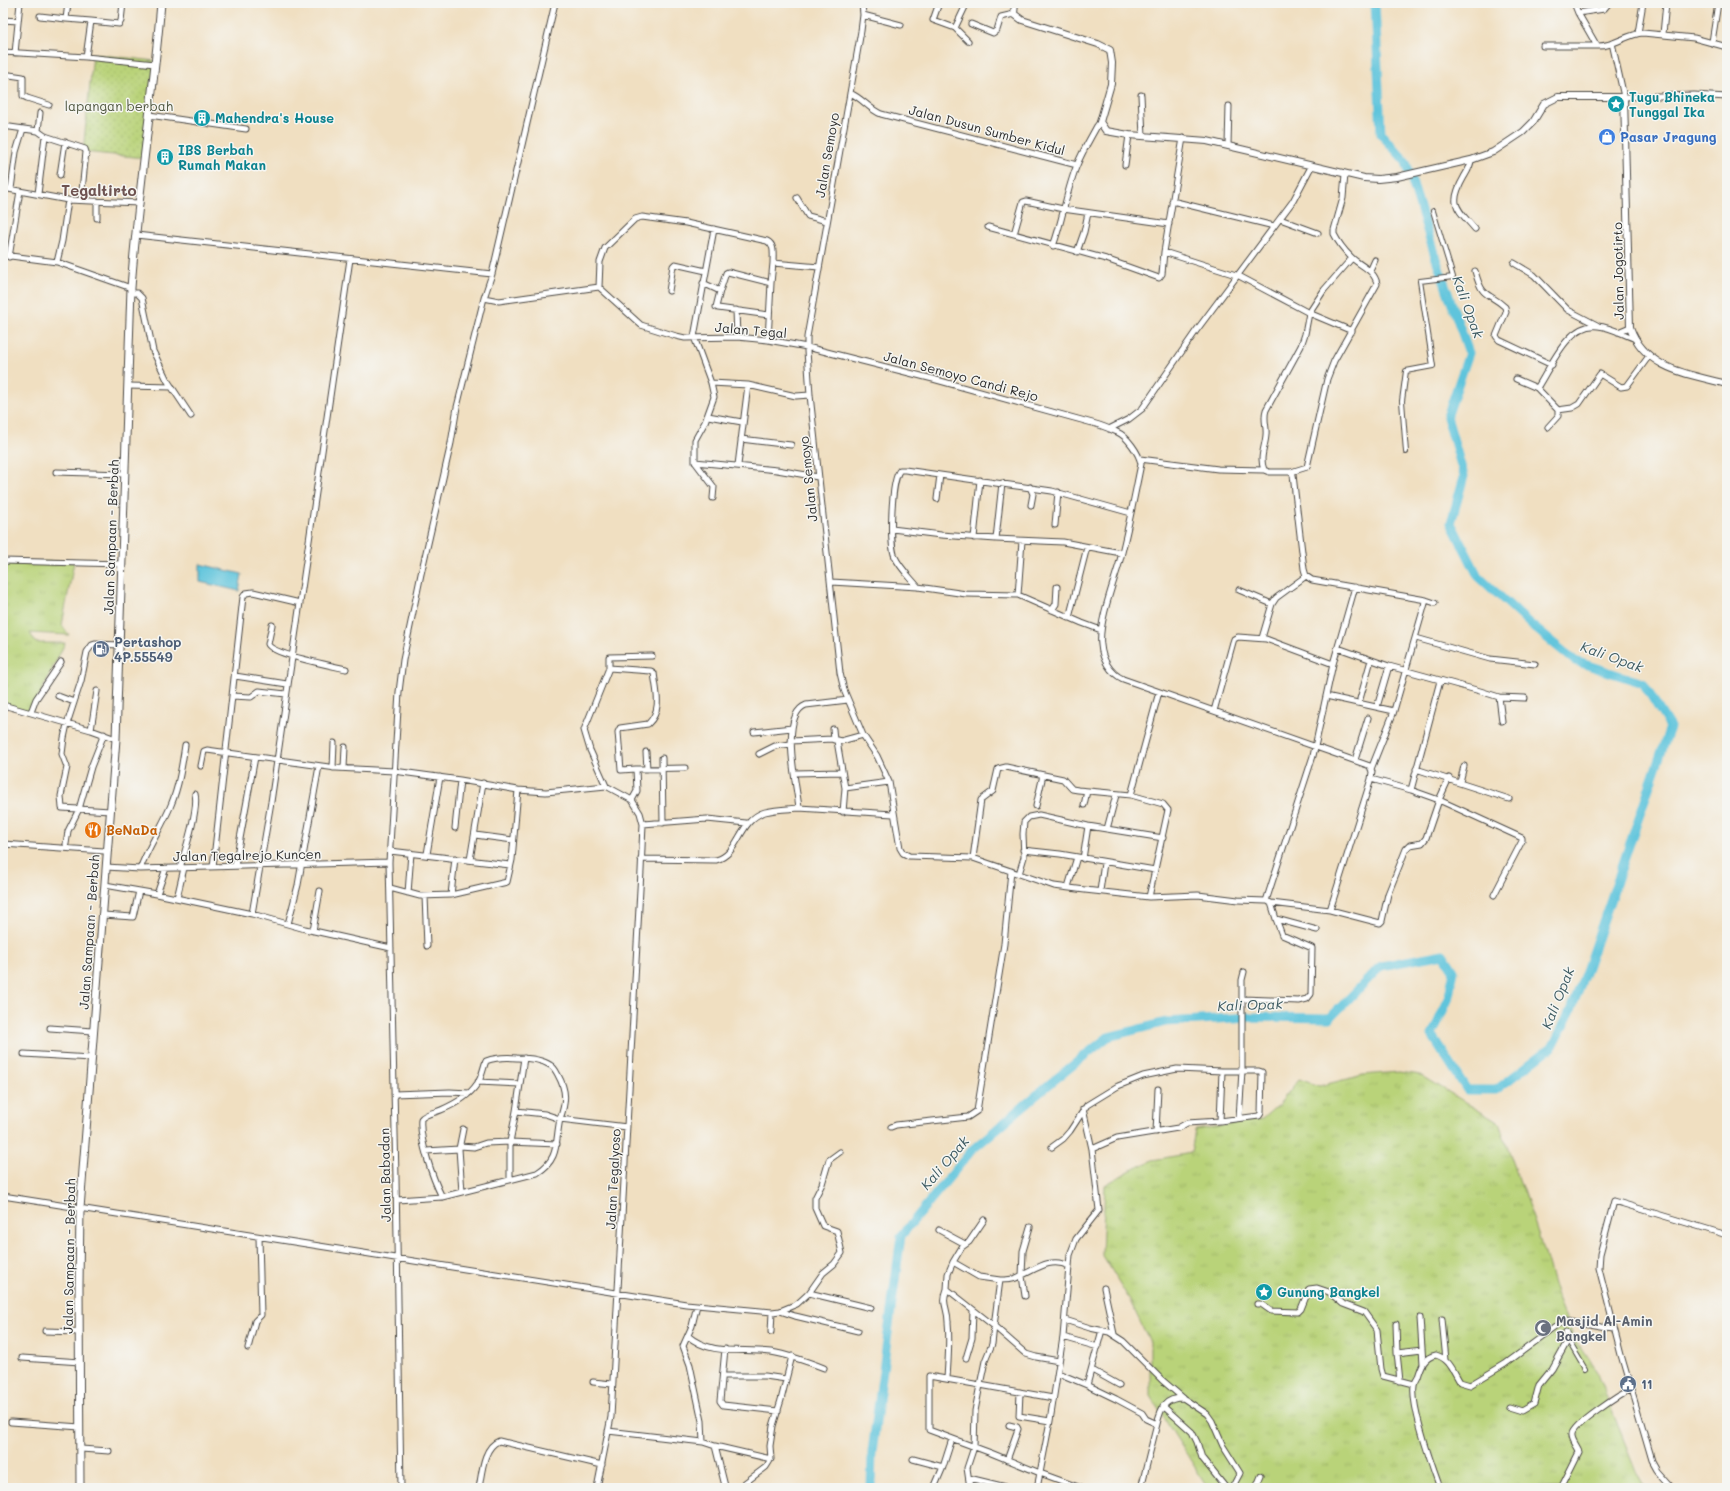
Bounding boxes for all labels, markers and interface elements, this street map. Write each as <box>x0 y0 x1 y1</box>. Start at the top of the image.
place label: Tugu Bhineka Tunggal Ika <box>1629 88 1715 120</box>
place icon: Tugu Bhineka Tunggal Ika <box>1606 94 1626 114</box>
park label: lapangan berbah <box>65 97 173 114</box>
street label: Jalan Dusun Sumber Kidul <box>907 100 1067 159</box>
building icon: Mahendra's House <box>192 108 212 128</box>
place label: Mahendra's House <box>215 109 334 126</box>
street label: Jalan Semoyo <box>811 111 842 199</box>
shop icon: Pasar Jragung <box>1597 127 1617 147</box>
place label: Pasar Jragung <box>1620 128 1717 145</box>
place label: IBS Berbah Rumah Makan <box>178 141 266 173</box>
building icon: IBS Berbah Rumah Makan <box>155 147 175 167</box>
district label: Tegaltirto <box>61 180 137 200</box>
street label: Jalan Jogotirto <box>1608 222 1627 320</box>
water label: Kali Opak <box>1448 273 1489 341</box>
street label: Jalan Tegal <box>714 318 788 341</box>
street label: Jalan Semoyo Candi Rejo <box>882 347 1041 404</box>
street label: Jalan Semoyo <box>795 435 820 523</box>
street label: Jalan Sampaan - Berbah <box>99 459 122 615</box>
place label: Pertashop 4P.55549 <box>114 633 181 665</box>
water label: Kali Opak <box>1578 636 1647 677</box>
fuel station icon: Pertashop 4P.55549 <box>91 639 111 659</box>
restaurant icon: BeNaDa <box>83 820 103 840</box>
place label: BeNaDa <box>106 821 158 838</box>
street label: Jalan Tegalrejo Kuncen <box>173 845 321 864</box>
street label: Jalan Sampaan - Berbah <box>75 854 102 1010</box>
water label: Kali Opak <box>1536 963 1579 1032</box>
water label: Kali Opak <box>1217 994 1284 1015</box>
street label: Jalan Babadan <box>375 1128 394 1222</box>
street label: Jalan Tegalyoso <box>601 1128 624 1230</box>
water label: Kali Opak <box>916 1131 974 1194</box>
street label: Jalan Sampaan - Berbah <box>59 1178 78 1334</box>
place icon: Gunung Bangkel <box>1254 1282 1274 1302</box>
place label: Gunung Bangkel <box>1277 1283 1379 1300</box>
place label: Masjid Al-Amin Bangkel <box>1556 1312 1653 1344</box>
mosque icon: Masjid Al-Amin Bangkel <box>1533 1318 1553 1338</box>
public building icon: 11 <box>1618 1374 1638 1394</box>
place label: 11 <box>1641 1375 1653 1392</box>

